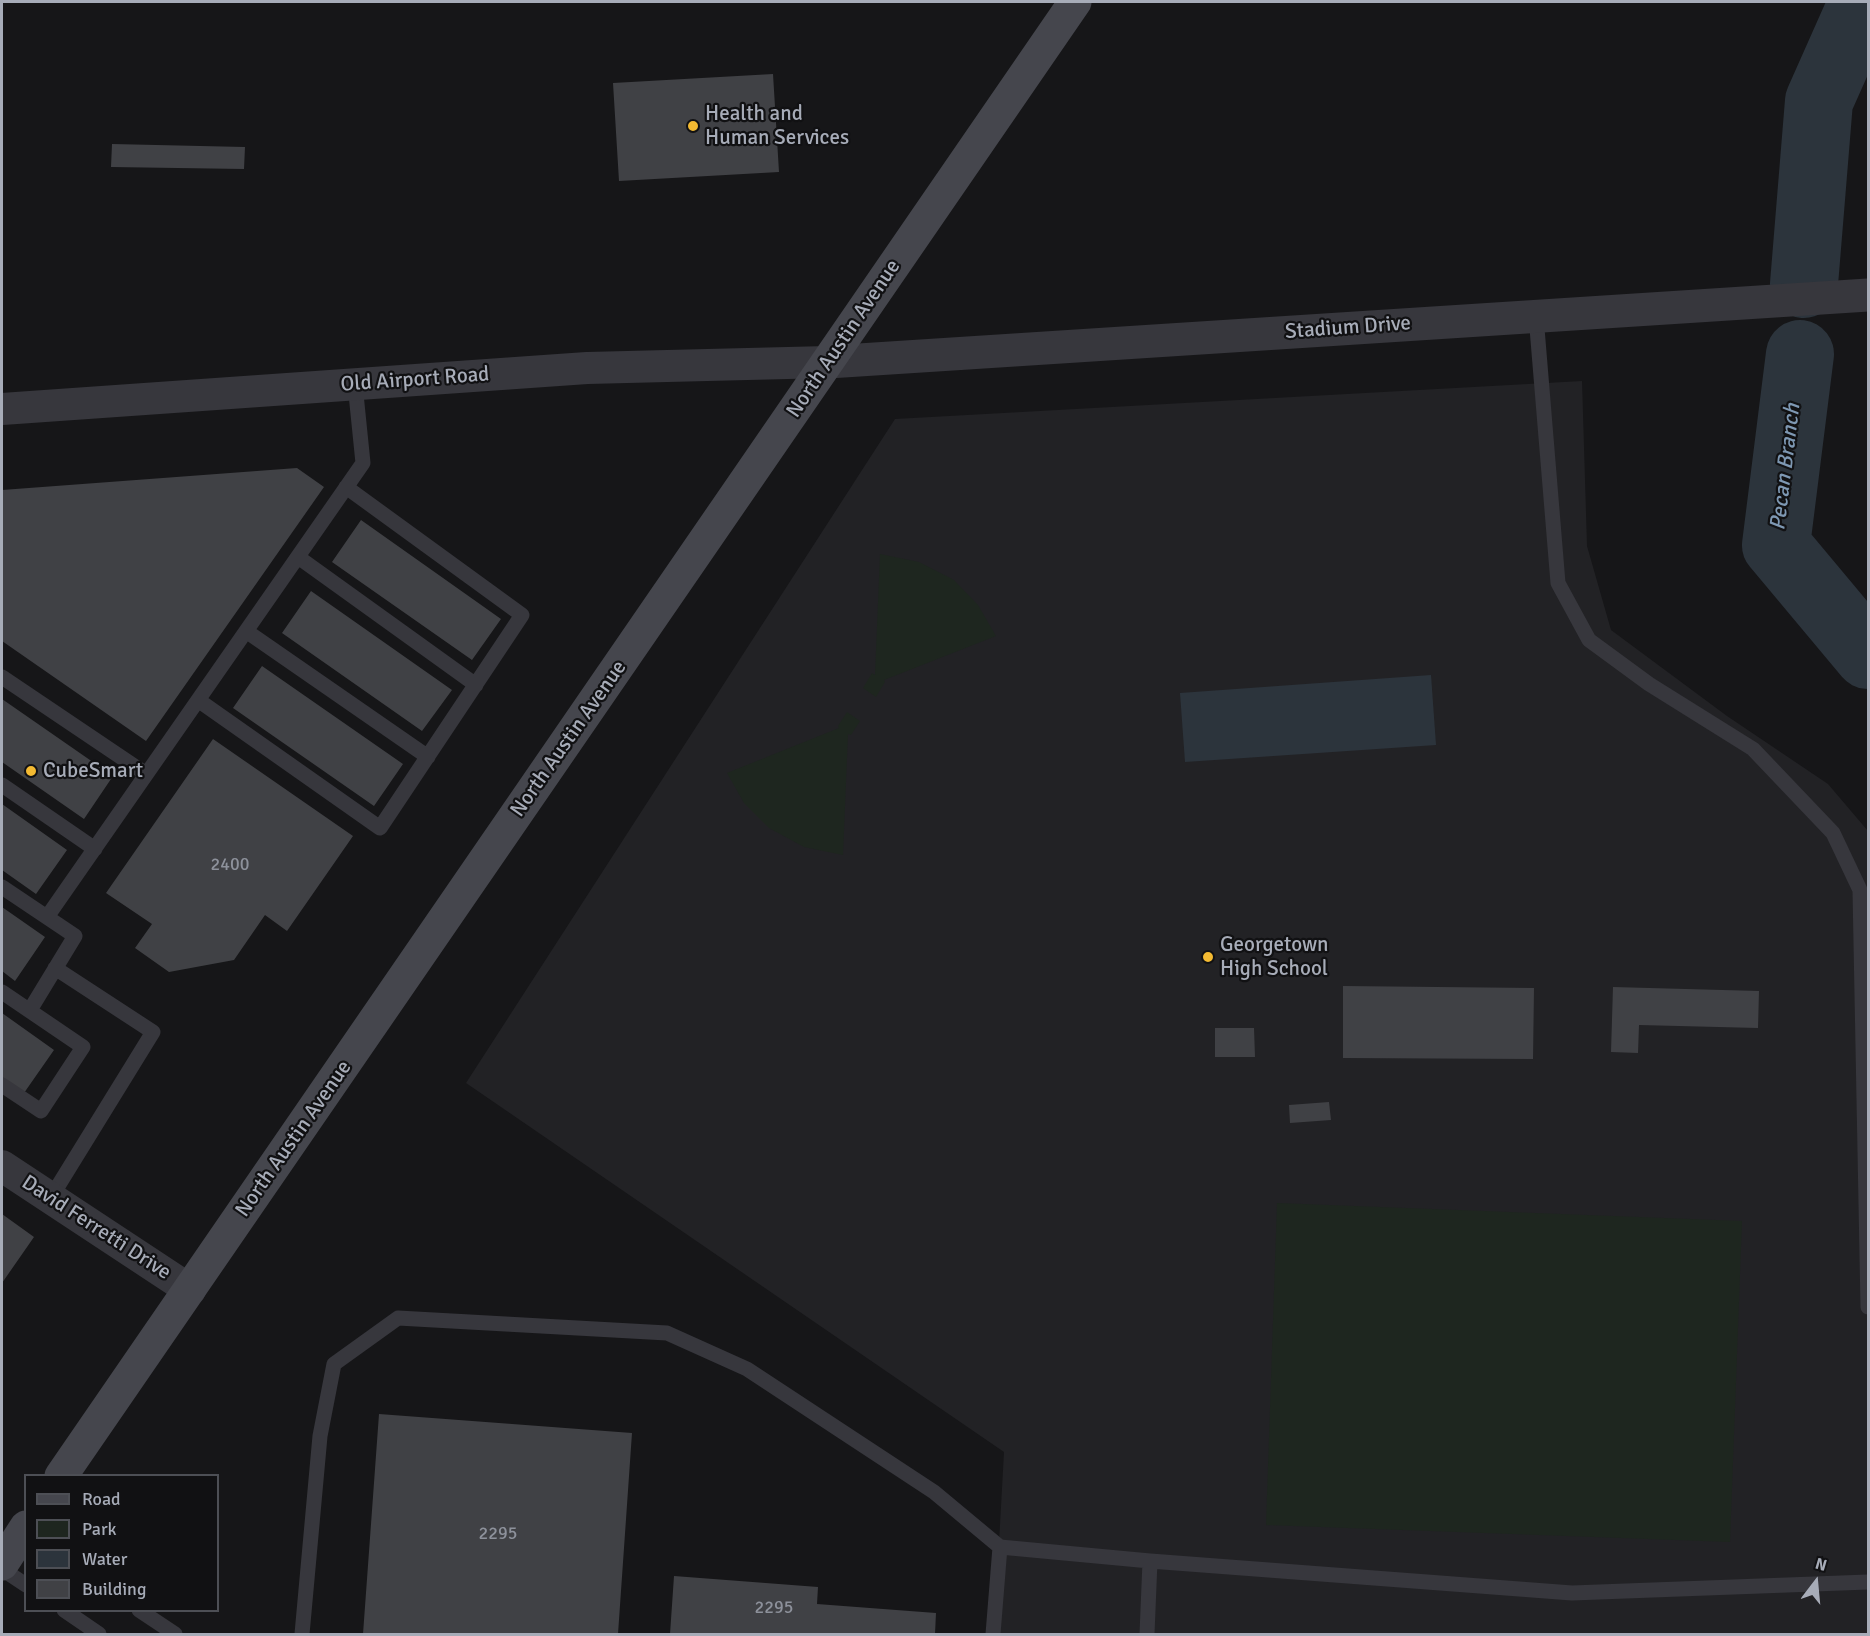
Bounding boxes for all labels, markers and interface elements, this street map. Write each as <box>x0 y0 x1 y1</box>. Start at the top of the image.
place label: Health and Human Services <box>705 101 849 151</box>
marker: Health and Human Services <box>686 119 700 133</box>
street label: North Austin Avenue <box>782 255 906 423</box>
street label: Stadium Drive <box>1284 311 1412 345</box>
street label: Old Airport Road <box>340 362 490 398</box>
water label: Pecan Branch <box>1765 402 1807 532</box>
street label: North Austin Avenue <box>506 656 632 822</box>
place label: CubeSmart <box>43 758 143 784</box>
marker: CubeSmart <box>24 764 38 778</box>
house number: 2400 <box>211 854 249 876</box>
place label: Georgetown High School <box>1220 932 1329 982</box>
marker: Georgetown High School <box>1201 950 1215 964</box>
street label: North Austin Avenue <box>231 1056 357 1222</box>
street label: David Ferretti Drive <box>17 1170 175 1286</box>
legend <box>24 1474 219 1612</box>
text: Road <box>82 1488 121 1510</box>
text: Park <box>82 1518 117 1540</box>
house number: 2295 <box>479 1523 517 1545</box>
text: Water <box>82 1548 127 1570</box>
north arrow <box>1786 1552 1846 1612</box>
text: N <box>1813 1554 1829 1576</box>
text: Building <box>82 1578 146 1600</box>
house number: 2295 <box>755 1597 793 1619</box>

